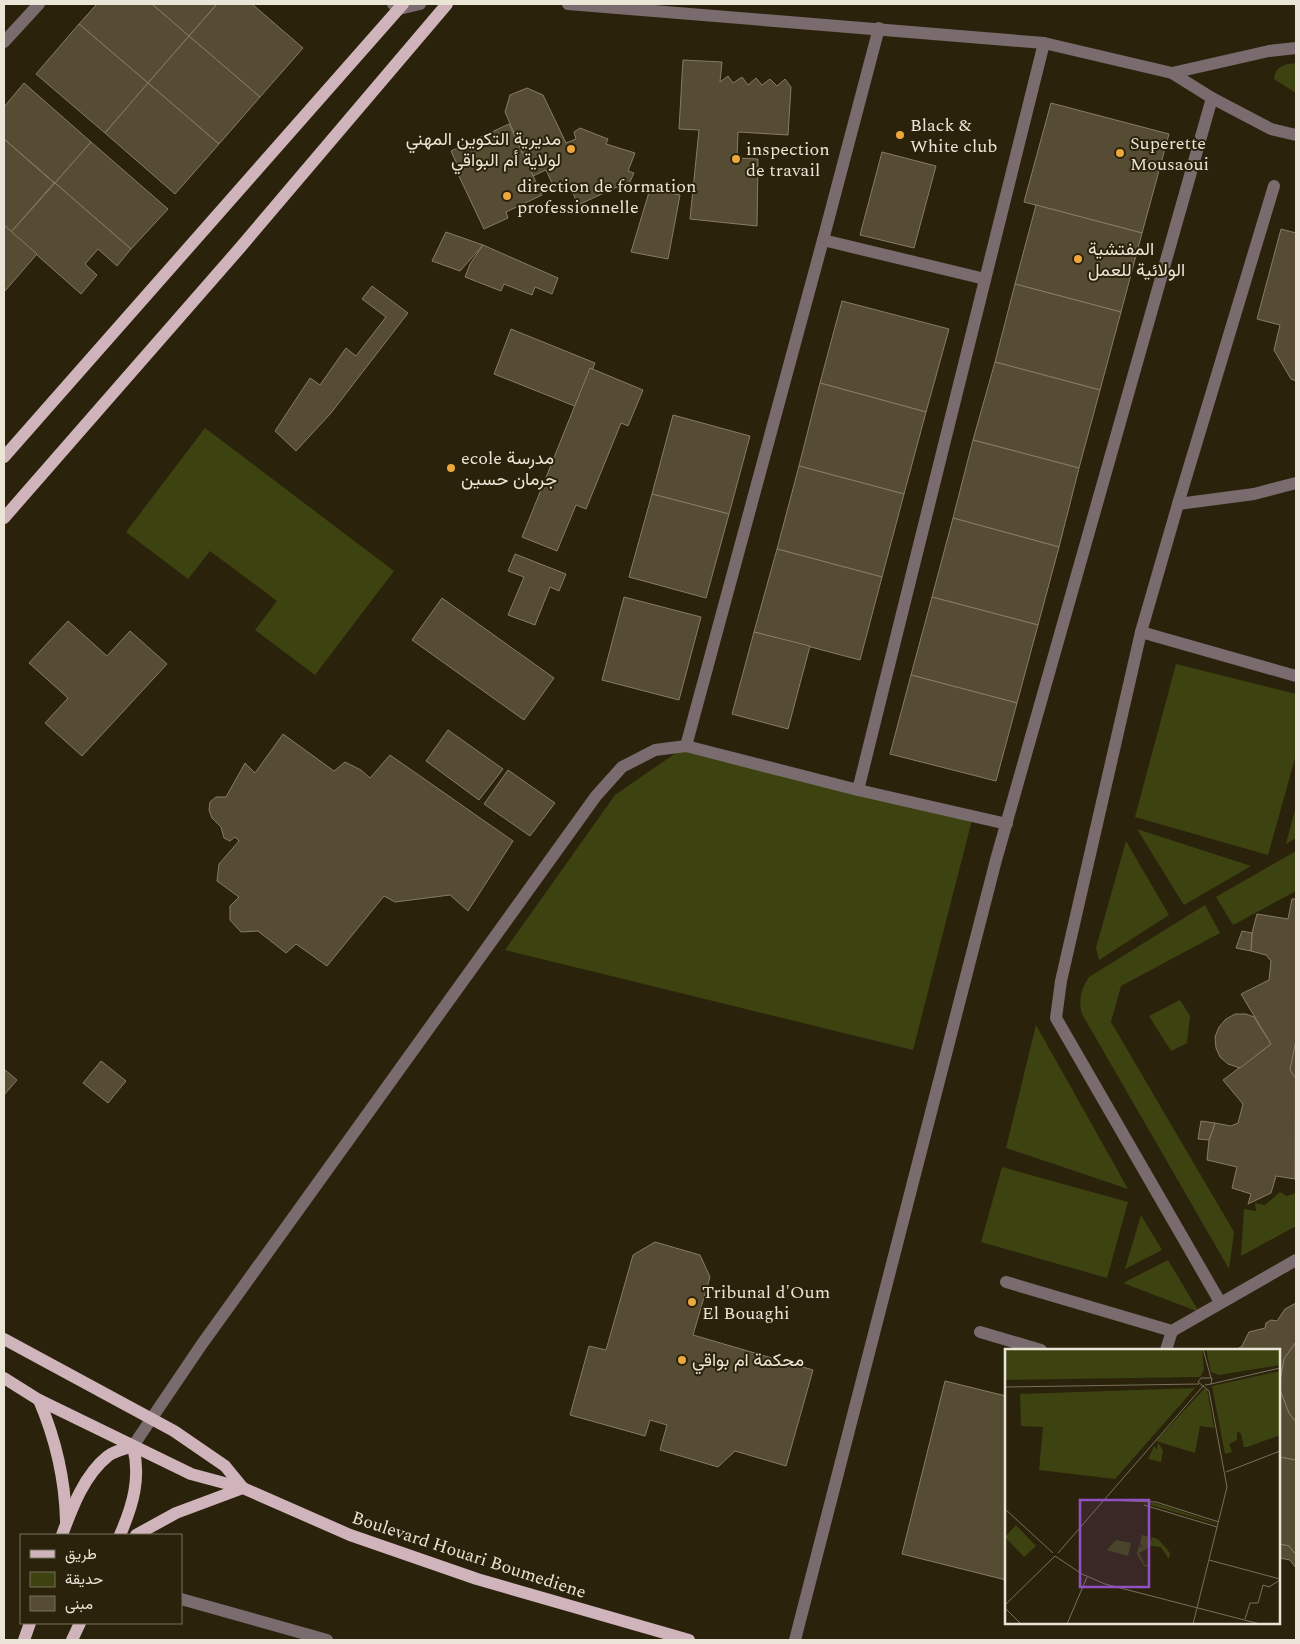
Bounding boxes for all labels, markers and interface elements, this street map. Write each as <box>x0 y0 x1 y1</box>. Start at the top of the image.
place label: Black & White club <box>910 112 997 160</box>
place label: مديرية التكوين المهني لولاية أم البواقي <box>406 126 561 175</box>
marker: Black & White club <box>894 129 906 141</box>
place label: Superette Mousaoui <box>1130 130 1209 178</box>
place label: inspection de travail <box>746 136 830 184</box>
marker: مديرية التكوين المهني لولاية أم البواقي <box>565 143 577 155</box>
marker: Superette Mousaoui <box>1114 147 1126 159</box>
marker: inspection de travail <box>730 153 742 165</box>
place label: direction de formation professionnelle <box>517 173 697 221</box>
marker: direction de formation professionnelle <box>501 190 513 202</box>
place label: المفتشية الولائية للعمل <box>1088 236 1185 284</box>
marker: المفتشية الولائية للعمل <box>1072 253 1084 265</box>
place label: ecole مدرسة جرمان حسين <box>461 445 557 493</box>
marker: ecole مدرسة جرمان حسين <box>445 462 457 474</box>
place label: Tribunal d'Oum El Bouaghi <box>702 1279 830 1327</box>
marker: Tribunal d'Oum El Bouaghi <box>686 1296 698 1308</box>
place label: محكمة ام بواقي <box>692 1347 804 1375</box>
inset map <box>1005 1349 1280 1624</box>
marker: محكمة ام بواقي <box>676 1354 688 1366</box>
street label: Boulevard Houari Boumediene <box>348 1504 590 1606</box>
legend <box>20 1534 182 1624</box>
text: طريق <box>65 1543 97 1566</box>
text: حديقة <box>65 1568 103 1591</box>
text: مبنى <box>65 1593 93 1616</box>

